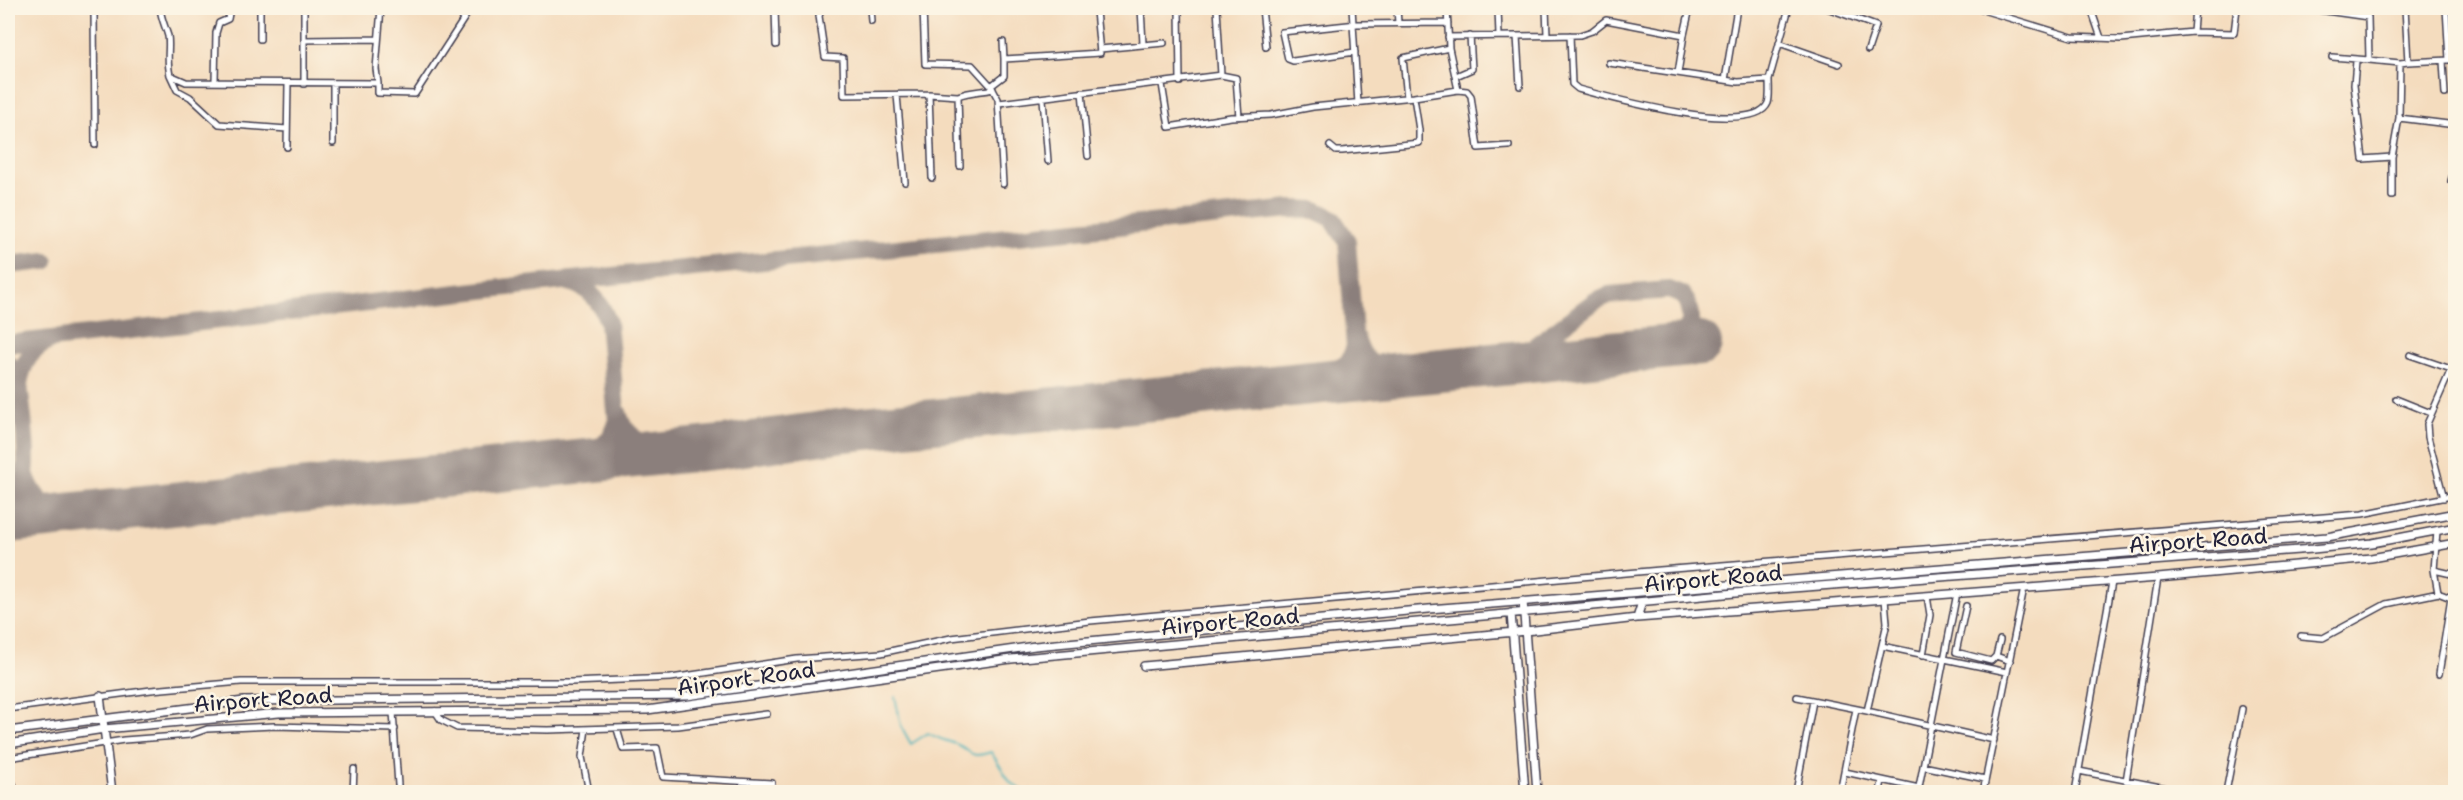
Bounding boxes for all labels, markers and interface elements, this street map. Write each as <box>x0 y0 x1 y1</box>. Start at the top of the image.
street label: Airport Road <box>2128 521 2269 560</box>
street label: Airport Road <box>1642 558 1784 599</box>
street label: Airport Road <box>1159 601 1301 642</box>
street label: Airport Road <box>675 654 817 703</box>
street label: Airport Road <box>193 680 334 719</box>

